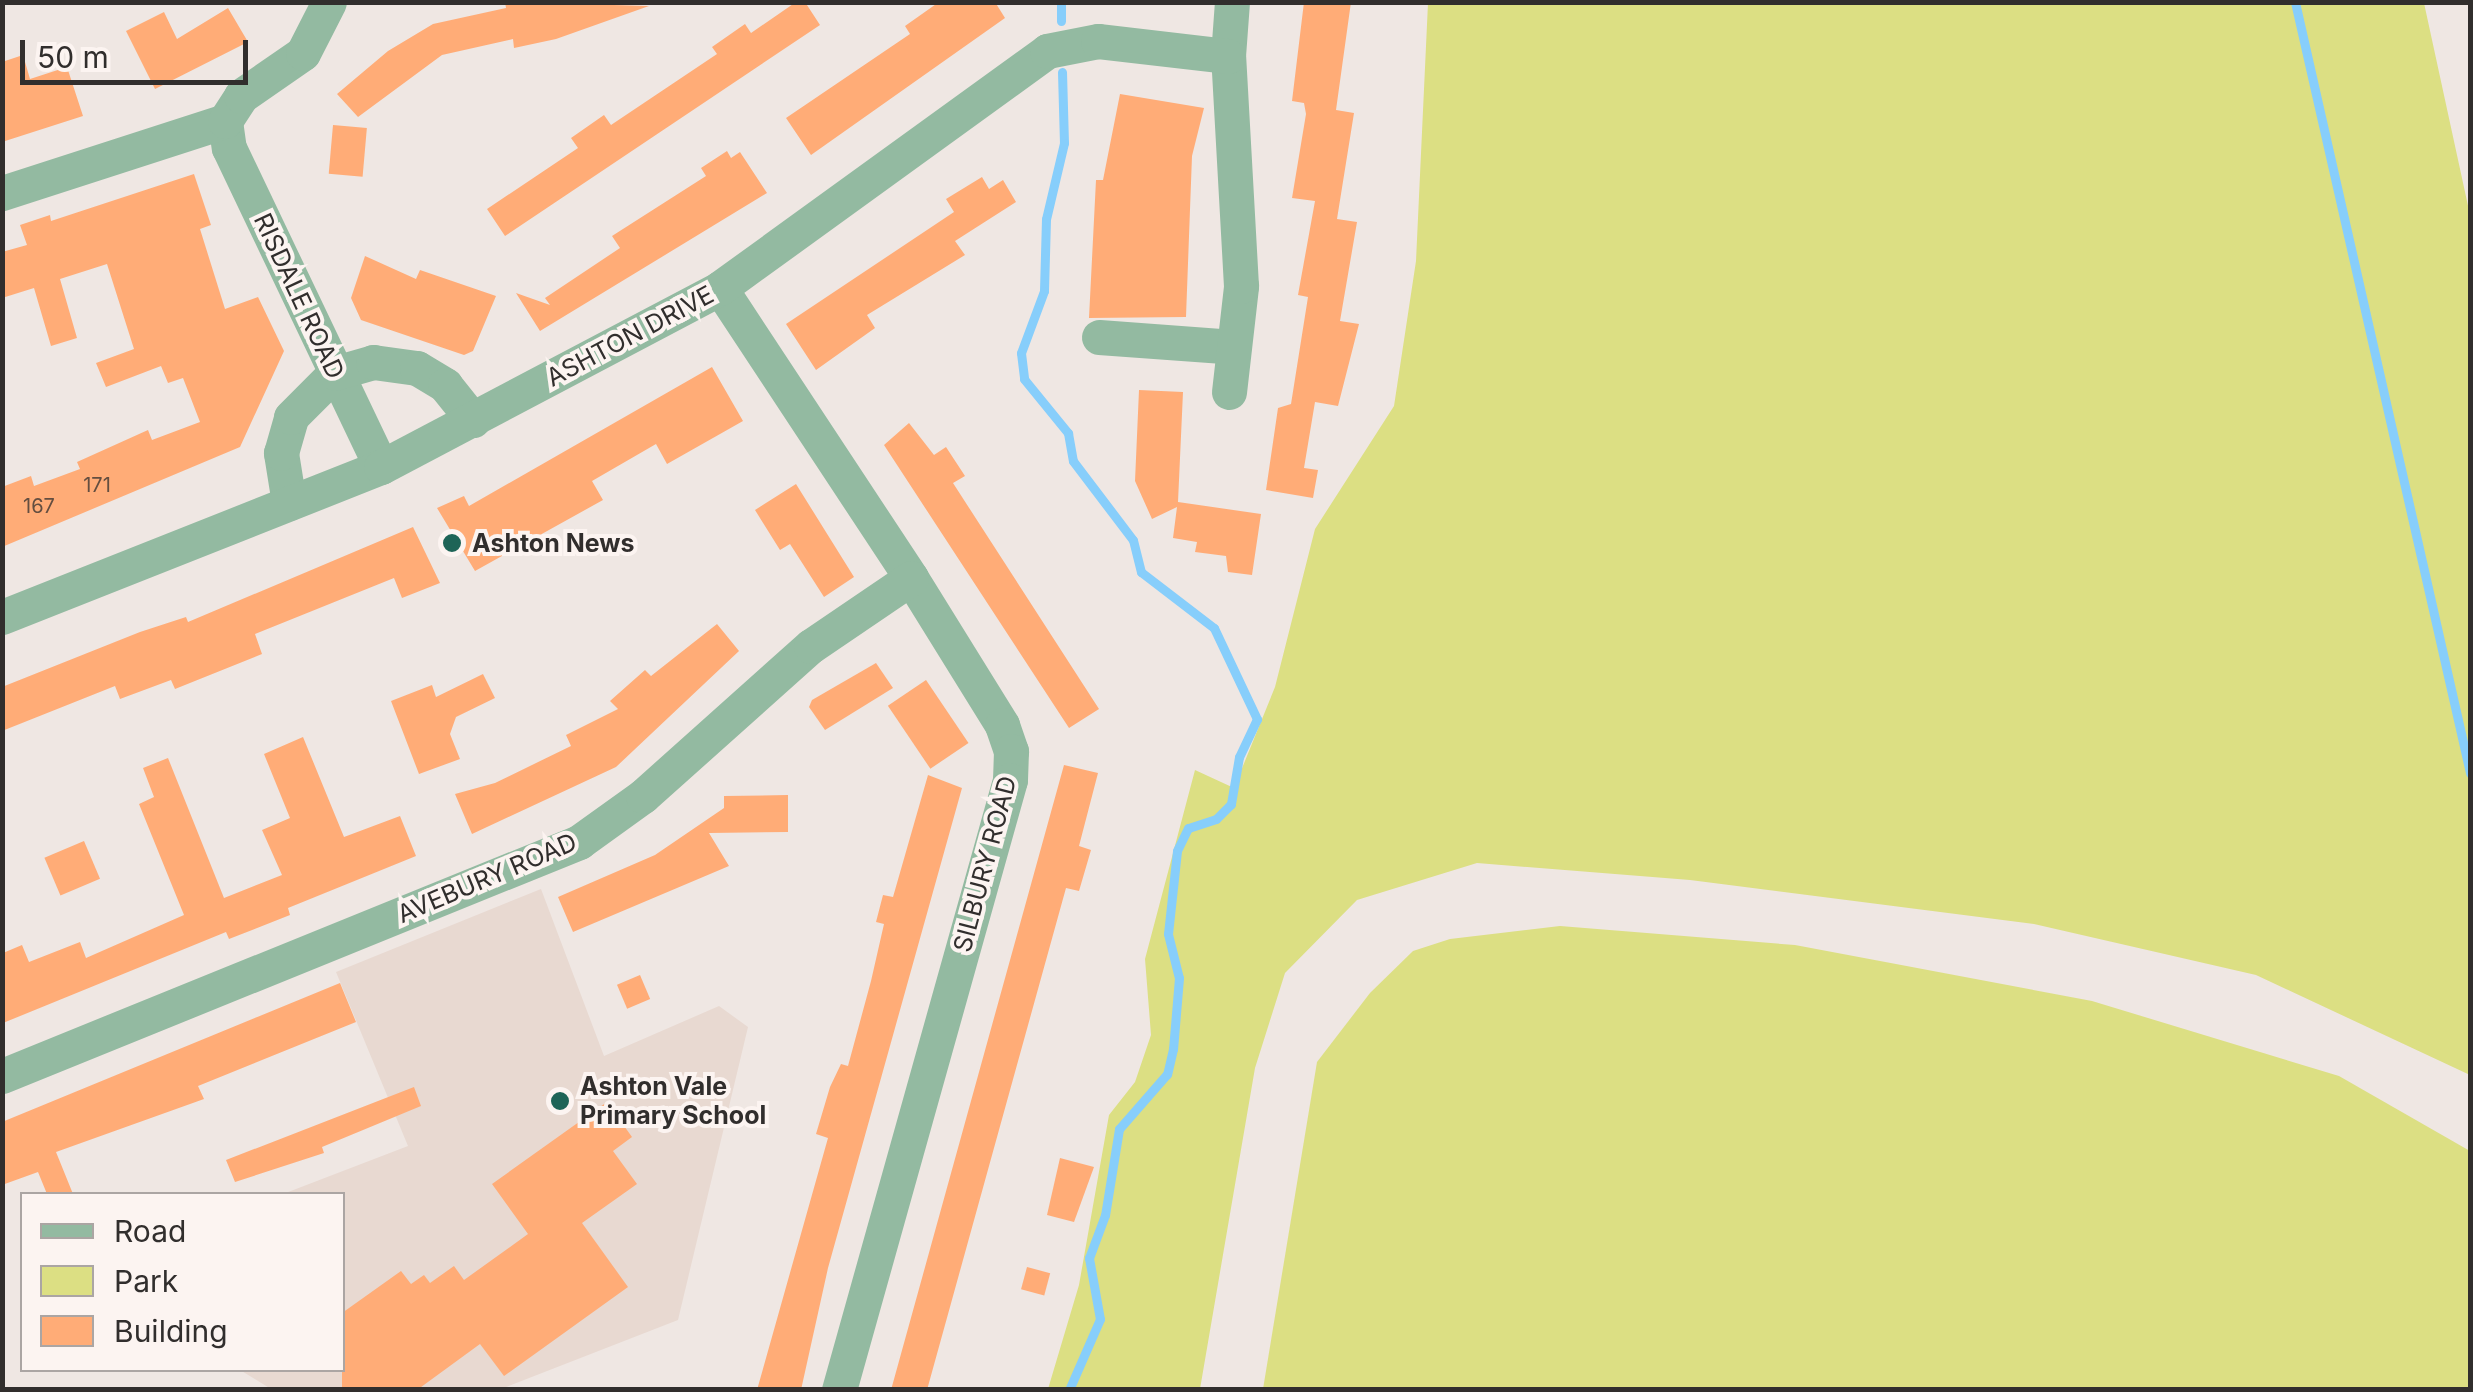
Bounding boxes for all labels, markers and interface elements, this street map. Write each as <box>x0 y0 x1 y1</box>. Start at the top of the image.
scale bar <box>25 20 252 82</box>
text: 50 m <box>37 39 109 75</box>
street label: RISDALE ROAD <box>248 208 350 384</box>
street label: ASHTON DRIVE <box>541 279 719 393</box>
house number: 171 <box>83 473 111 497</box>
house number: 167 <box>23 494 55 518</box>
place label: Ashton News <box>472 528 635 558</box>
marker: Ashton News <box>441 532 463 554</box>
street label: SILBURY ROAD <box>947 773 1023 955</box>
street label: AVEBURY ROAD <box>393 827 581 929</box>
place label: Ashton Vale Primary School <box>580 1072 766 1131</box>
marker: Ashton Vale Primary School <box>549 1090 571 1112</box>
legend <box>20 1192 345 1372</box>
text: Road <box>114 1213 186 1249</box>
text: Park <box>114 1263 178 1299</box>
text: Building <box>114 1313 228 1349</box>

